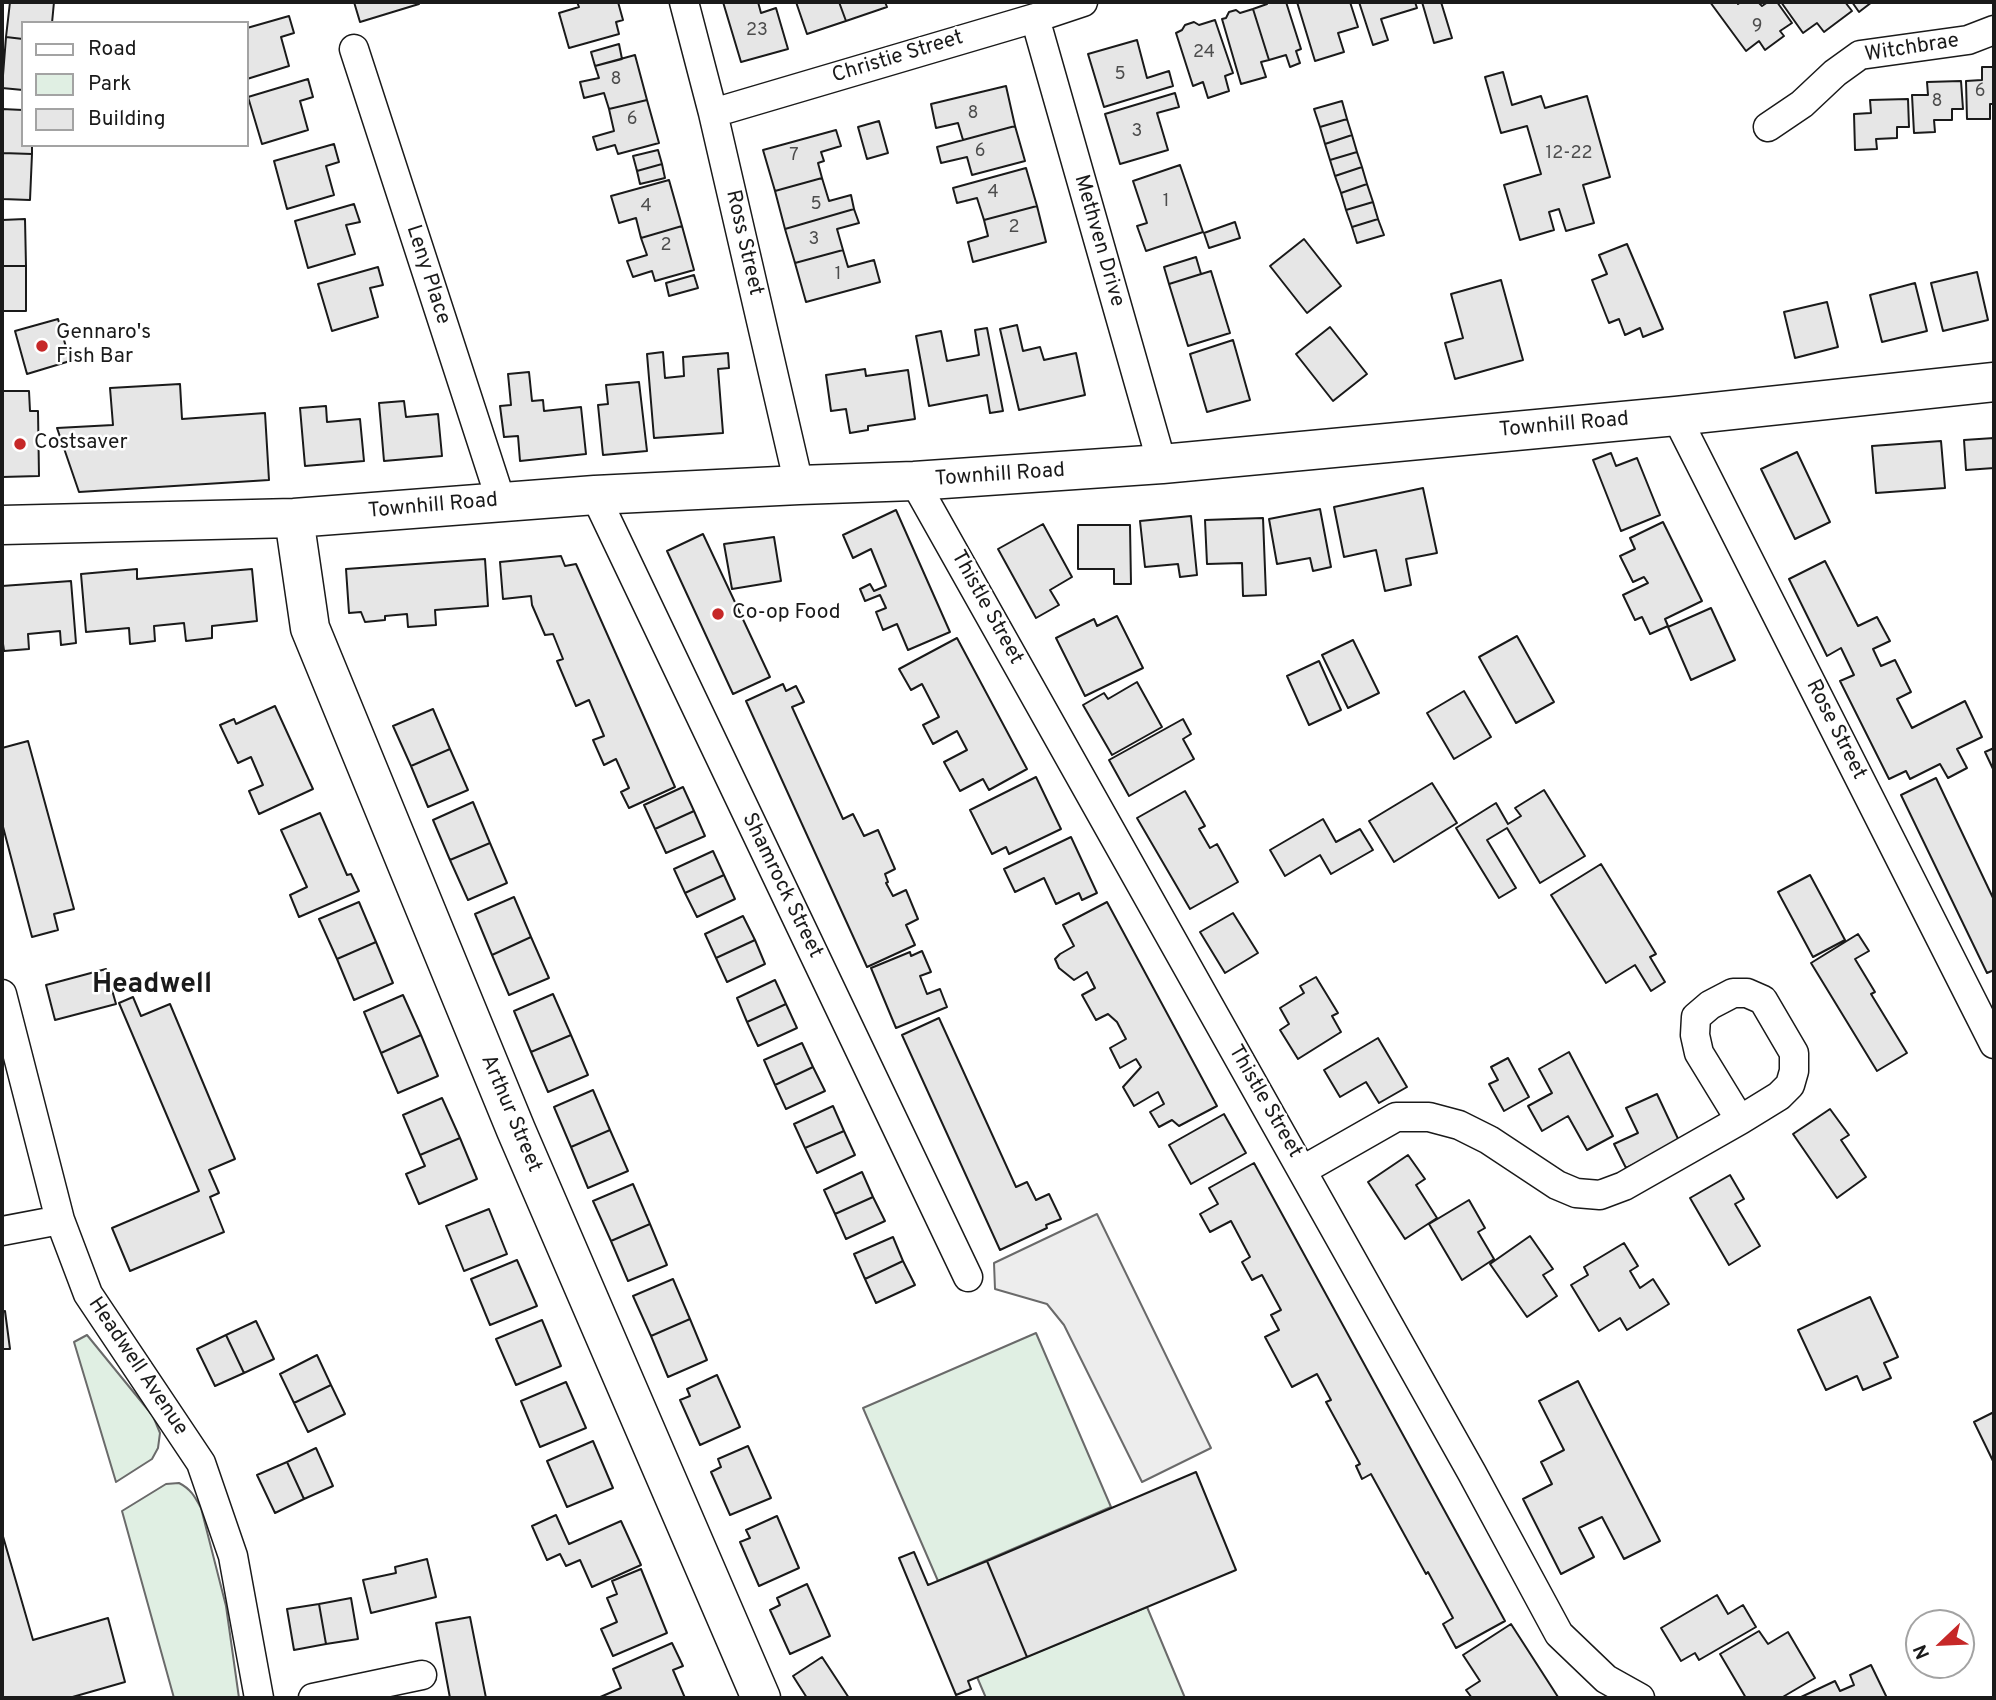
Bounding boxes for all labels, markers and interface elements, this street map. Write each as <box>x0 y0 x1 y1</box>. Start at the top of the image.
house number: 9 <box>1752 16 1762 38</box>
house number: 23 <box>746 20 768 42</box>
legend <box>21 21 248 147</box>
street label: Christie Street <box>829 26 967 90</box>
street label: Witchbrae <box>1863 29 1961 69</box>
text: Road <box>88 36 137 63</box>
house number: 24 <box>1193 42 1215 64</box>
house number: 5 <box>1114 64 1126 86</box>
house number: 8 <box>611 69 621 91</box>
text: Park <box>88 71 131 98</box>
house number: 6 <box>1975 81 1985 103</box>
house number: 8 <box>1932 91 1942 113</box>
house number: 8 <box>968 103 978 125</box>
text: Building <box>88 106 166 133</box>
house number: 6 <box>627 109 637 131</box>
house number: 3 <box>1132 121 1142 143</box>
house number: 6 <box>975 141 985 163</box>
house number: 12-22 <box>1546 143 1592 165</box>
house number: 7 <box>789 145 799 167</box>
street label: Methven Drive <box>1067 172 1129 310</box>
house number: 4 <box>987 182 999 204</box>
street label: Ross Street <box>719 188 767 298</box>
house number: 1 <box>1163 191 1169 213</box>
house number: 5 <box>810 194 822 216</box>
house number: 4 <box>640 196 652 218</box>
house number: 2 <box>1008 217 1020 239</box>
street label: Leny Place <box>399 222 455 328</box>
house number: 3 <box>809 229 819 251</box>
house number: 2 <box>660 235 672 257</box>
house number: 1 <box>835 264 841 286</box>
place label: Gennaro's Fish Bar <box>56 321 151 371</box>
marker: Gennaro's Fish Bar <box>34 338 50 354</box>
street label: Townhill Road <box>1498 408 1630 444</box>
place label: Costsaver <box>34 431 128 457</box>
marker: Costsaver <box>12 436 28 452</box>
street label: Townhill Road <box>934 459 1066 493</box>
street label: Townhill Road <box>367 489 499 525</box>
street label: Thistle Street <box>944 547 1028 669</box>
place label: Co-op Food <box>732 601 841 627</box>
marker: Co-op Food <box>710 606 726 622</box>
street label: Rose Street <box>1799 676 1871 784</box>
street label: Shamrock Street <box>735 809 827 963</box>
district label: Headwell <box>92 969 212 1003</box>
street label: Thistle Street <box>1222 1041 1306 1163</box>
street label: Arthur Street <box>474 1052 546 1176</box>
street label: Headwell Avenue <box>81 1293 193 1441</box>
north arrow <box>1905 1609 1975 1679</box>
text: N <box>1909 1640 1936 1662</box>

